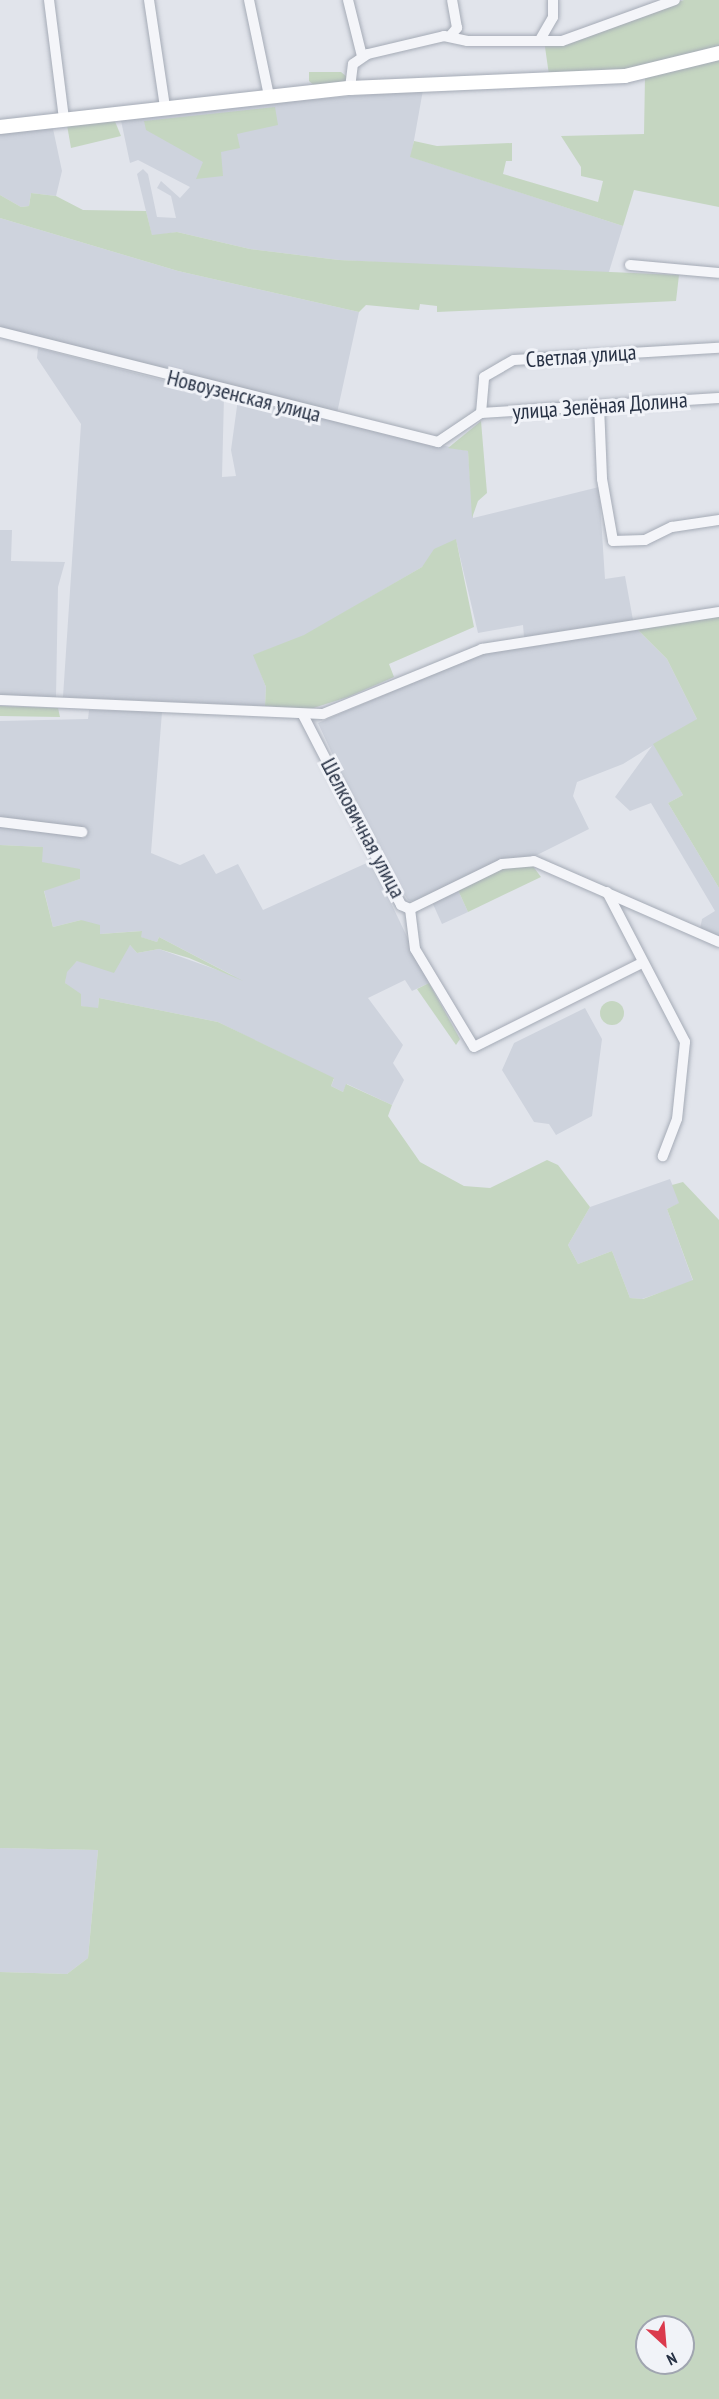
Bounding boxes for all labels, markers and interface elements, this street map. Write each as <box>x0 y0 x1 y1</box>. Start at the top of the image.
street label: Светлая улица <box>525 339 637 373</box>
street label: Новоузенская улица <box>164 364 324 428</box>
street label: улица Зелёная Долина <box>511 387 689 425</box>
street label: Шелковичная улица <box>315 753 411 903</box>
north arrow <box>635 2315 695 2375</box>
text: N <box>664 2348 680 2370</box>

